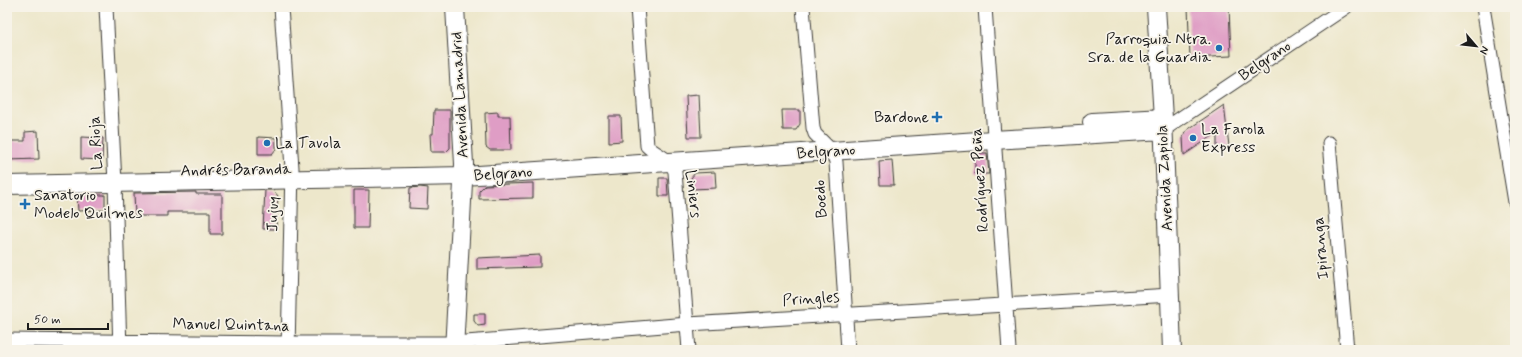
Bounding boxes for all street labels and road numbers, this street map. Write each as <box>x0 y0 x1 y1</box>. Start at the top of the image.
street label: Avenida Lamadrid <box>446 31 474 159</box>
street label: Belgrano <box>1235 36 1296 87</box>
street label: La Rioja <box>84 115 108 171</box>
street label: Avenida Zapiola <box>1152 124 1178 232</box>
street label: Rodríguez Peña <box>966 127 994 233</box>
street label: Belgrano <box>796 139 856 166</box>
street label: Andrés Baranda <box>180 159 292 181</box>
street label: Belgrano <box>473 161 533 188</box>
street label: Liniers <box>680 169 706 219</box>
street label: Boedo <box>809 179 833 219</box>
street label: Jujuy <box>262 196 284 232</box>
street label: Ipiranga <box>1308 216 1334 280</box>
street label: Pringles <box>782 287 840 311</box>
street label: Manuel Quintana <box>172 313 290 337</box>

